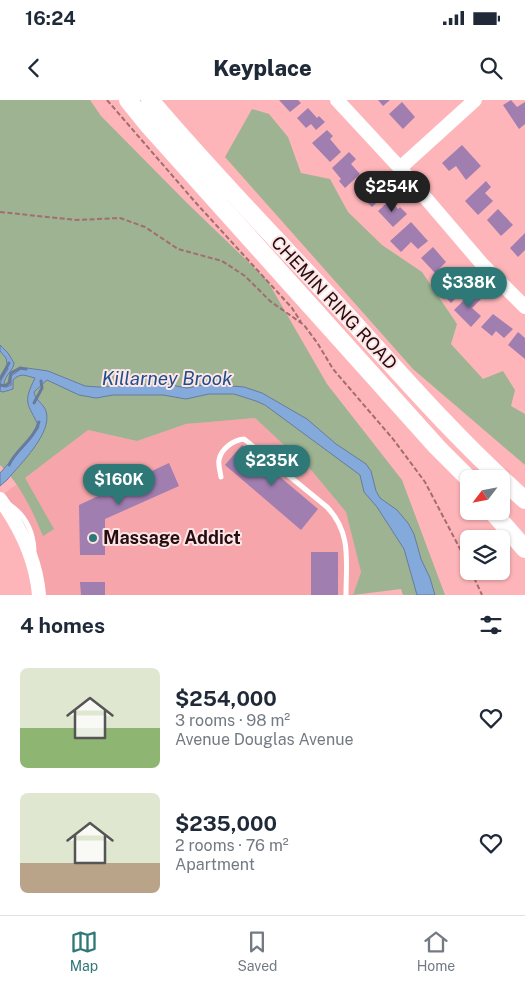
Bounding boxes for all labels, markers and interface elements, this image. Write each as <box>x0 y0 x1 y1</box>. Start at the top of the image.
text: 16:24 <box>25 7 76 29</box>
icon: back <box>20 54 48 82</box>
icon: search <box>477 54 505 82</box>
text: Keyplace <box>213 55 312 81</box>
pin: $254K <box>357 170 427 213</box>
text: $254K <box>365 177 419 196</box>
street label: CHEMIN RING ROAD <box>267 232 402 374</box>
pin: $338K <box>434 266 504 309</box>
text: $338K <box>442 273 496 292</box>
water label: Killarney Brook <box>102 367 233 389</box>
pin: $235K <box>237 444 307 487</box>
text: $235K <box>245 451 299 470</box>
pin: $160K <box>84 464 154 506</box>
text: $160K <box>94 470 144 489</box>
north arrow <box>460 470 510 520</box>
map controls <box>460 470 510 580</box>
place label: Massage Addict <box>103 527 241 548</box>
button: layers <box>460 530 510 580</box>
marker: Massage Addict <box>87 532 99 544</box>
icon: filters <box>477 611 505 639</box>
text: 4 homes <box>20 613 105 638</box>
text: $254,000 <box>175 686 277 711</box>
icon: home <box>60 688 120 748</box>
icon: heart <box>477 704 505 732</box>
text: 3 rooms · 98 m² <box>175 711 290 730</box>
text: Avenue Douglas Avenue <box>175 730 354 749</box>
text: $235,000 <box>175 811 277 836</box>
icon: home <box>60 813 120 873</box>
icon: heart <box>477 829 505 857</box>
text: 2 rooms · 76 m² <box>175 836 289 855</box>
text: Apartment <box>175 855 255 874</box>
tab: Map <box>70 928 98 974</box>
tab: Saved <box>237 928 277 974</box>
tab: Home <box>417 928 455 974</box>

